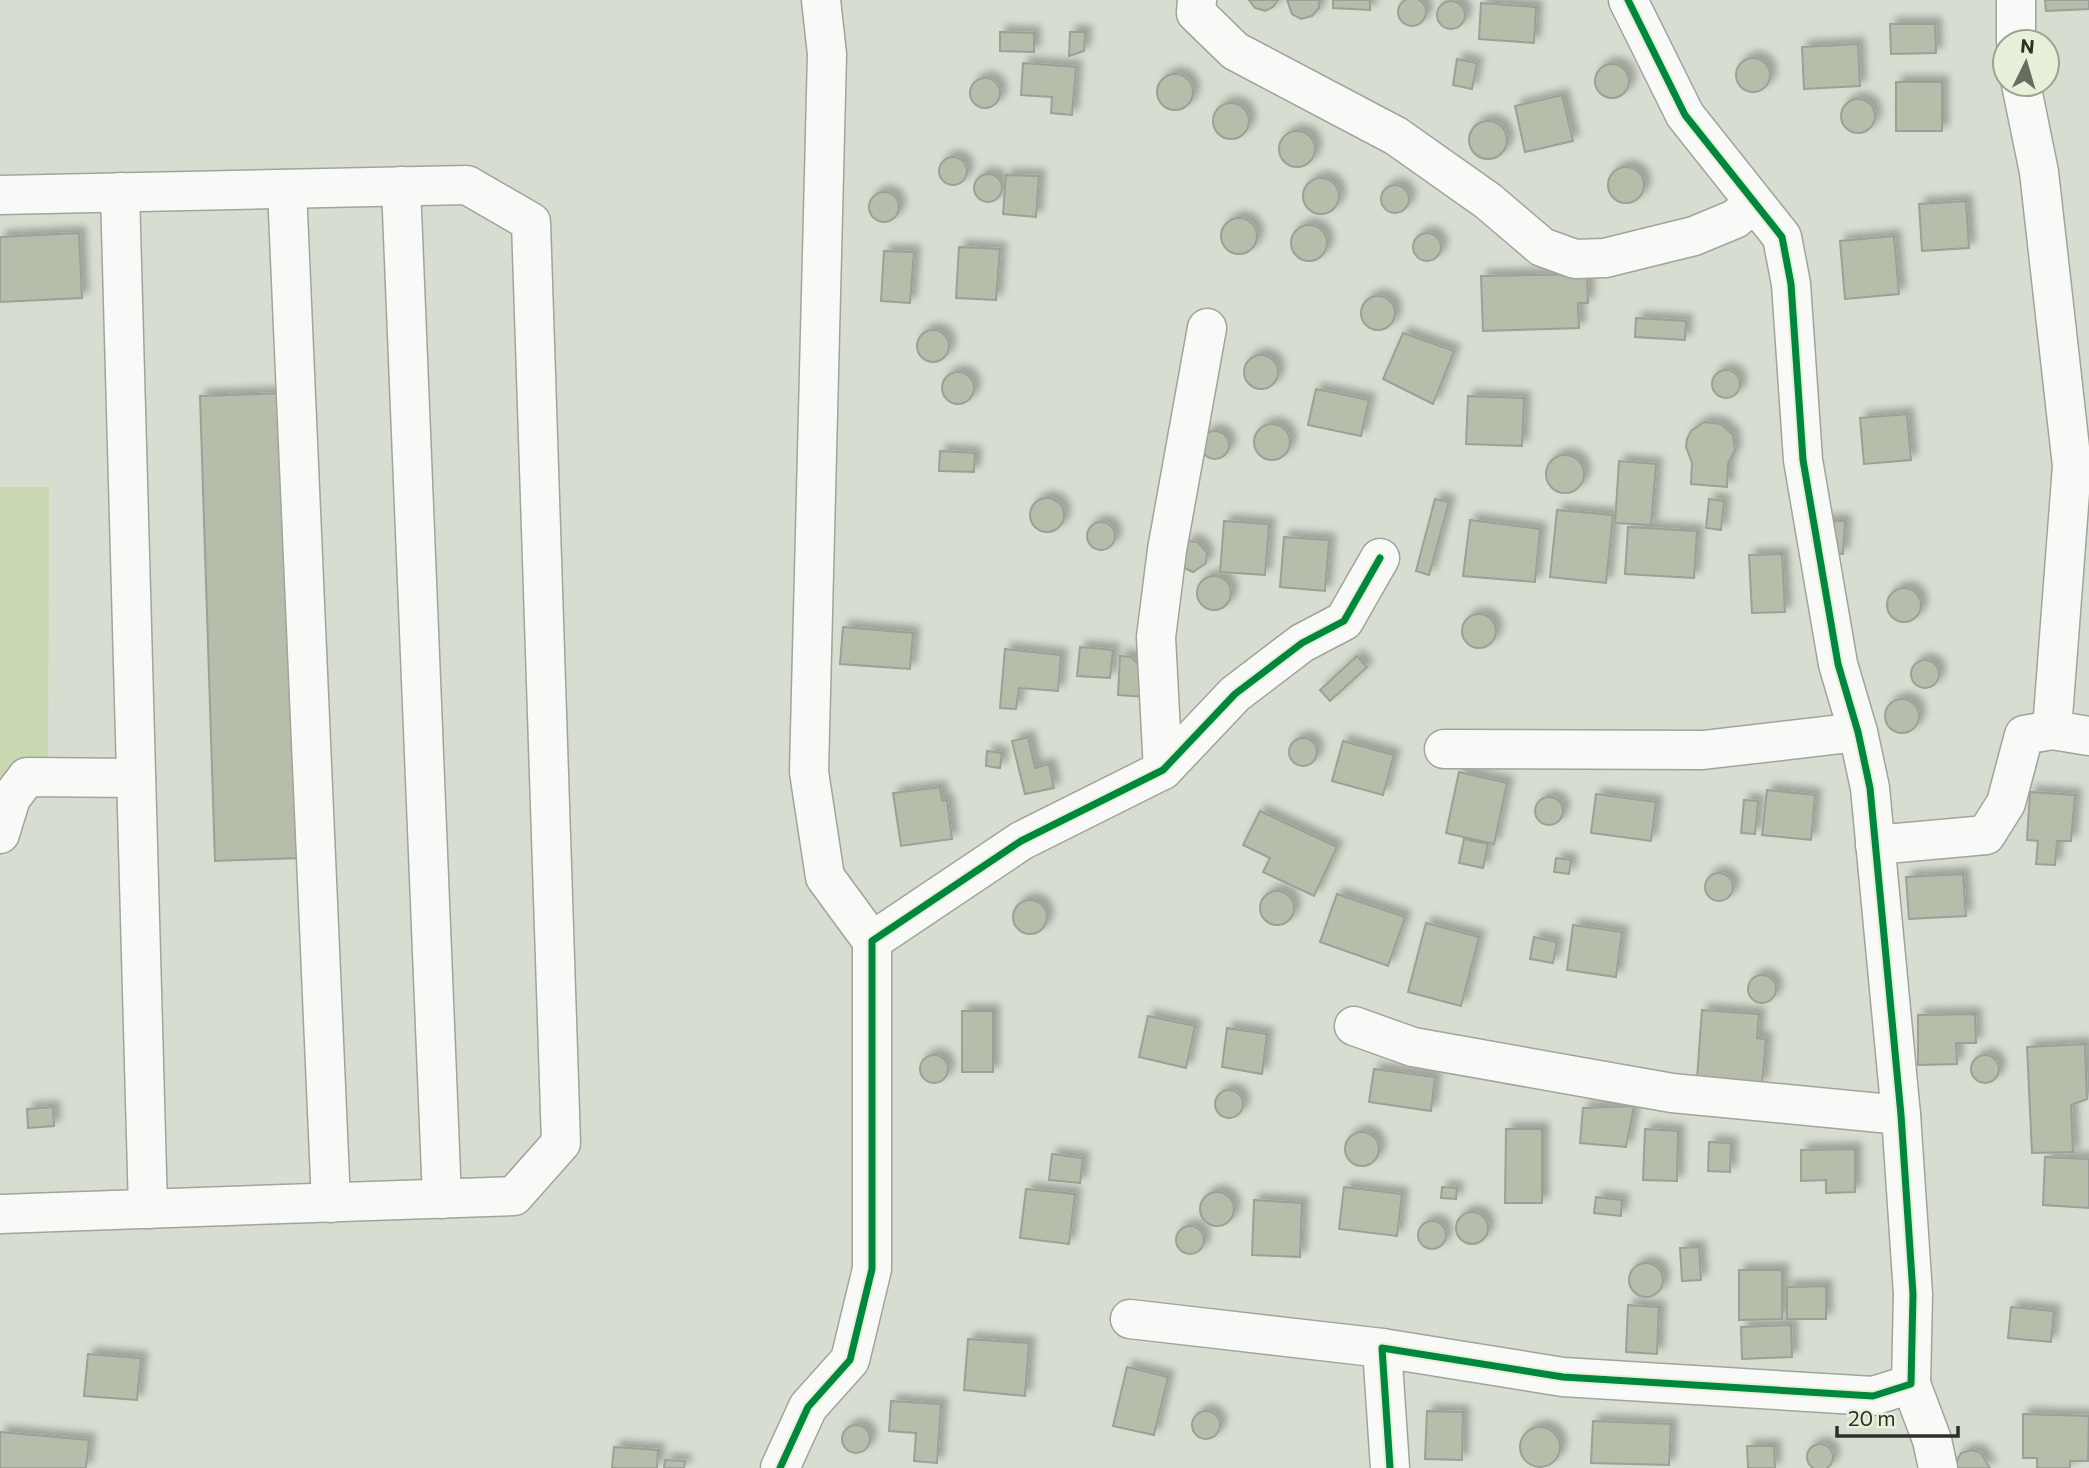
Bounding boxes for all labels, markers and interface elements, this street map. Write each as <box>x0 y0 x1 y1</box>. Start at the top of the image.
north arrow <box>1991 28 2061 98</box>
text: N <box>2019 33 2036 58</box>
scale bar <box>1837 1394 1958 1438</box>
text: 20 m <box>1848 1405 1896 1430</box>

